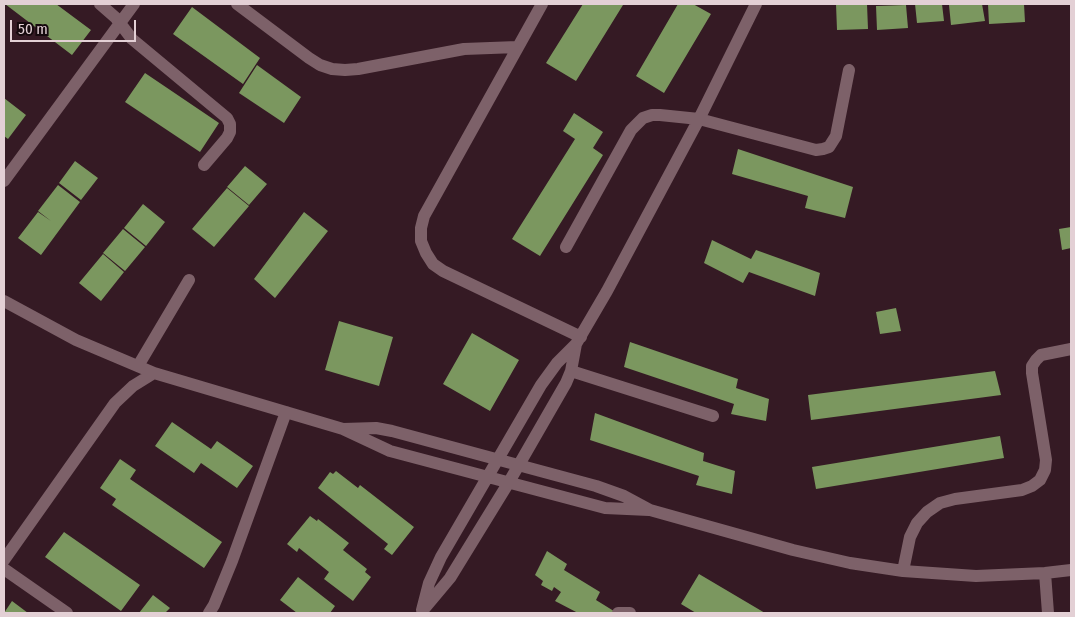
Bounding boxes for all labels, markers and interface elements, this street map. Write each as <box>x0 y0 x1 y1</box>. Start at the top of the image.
scale bar <box>12 10 139 42</box>
text: 50 m <box>18 20 48 38</box>

